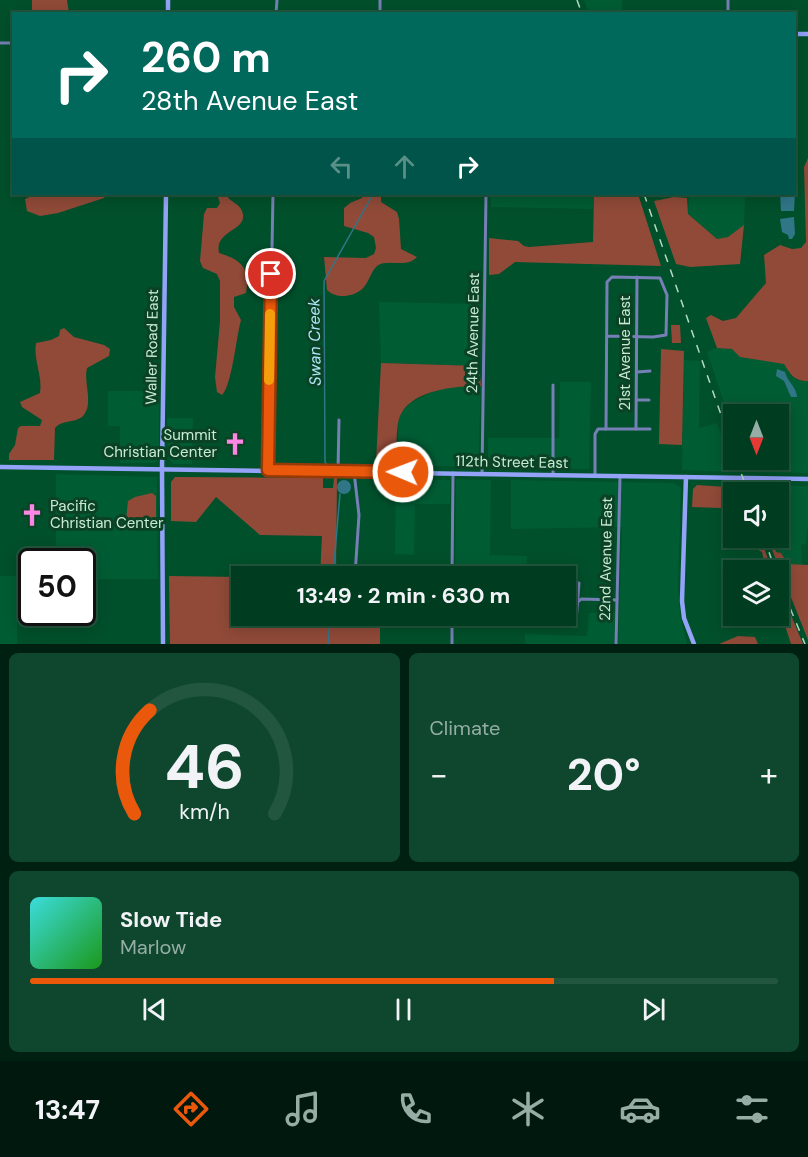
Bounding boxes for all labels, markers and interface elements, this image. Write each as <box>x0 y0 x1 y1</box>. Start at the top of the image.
text: 260 m <box>141 30 271 85</box>
icon: right <box>42 36 120 114</box>
text: 28th Avenue East <box>141 83 358 118</box>
icon: left <box>325 150 358 183</box>
icon: ahead <box>388 150 421 183</box>
icon: right <box>451 150 484 183</box>
pin <box>245 248 296 299</box>
icon: arrive <box>254 257 287 290</box>
street label: 24th Avenue East <box>462 272 484 394</box>
street label: Waller Road East <box>141 289 163 405</box>
street label: 21st Avenue East <box>615 295 635 411</box>
water label: Swan Creek <box>303 297 326 386</box>
north arrow <box>723 404 789 470</box>
map controls <box>723 404 789 626</box>
place label: Summit Christian Center <box>103 425 217 462</box>
church icon: Summit Christian Center <box>222 431 248 457</box>
position arrow <box>371 440 435 504</box>
street label: 112th Street East <box>455 451 569 473</box>
button: sound <box>723 482 789 548</box>
place label: Pacific Christian Center <box>50 496 164 533</box>
street label: 22nd Avenue East <box>595 497 617 621</box>
church icon: Pacific Christian Center <box>19 502 45 528</box>
speed limit sign: 50 <box>18 548 96 626</box>
button: layers <box>723 560 789 626</box>
text: 13:49 · 2 min · 630 m <box>297 581 510 610</box>
text: Climate <box>430 715 500 741</box>
text: 46 <box>164 726 244 807</box>
text: 20° <box>567 745 641 804</box>
text: − <box>430 753 448 796</box>
text: + <box>760 753 778 796</box>
text: km/h <box>179 799 230 827</box>
text: Slow Tide <box>120 905 222 934</box>
text: Marlow <box>120 934 186 960</box>
icon: previous <box>138 993 171 1026</box>
icon: pause <box>387 993 420 1026</box>
icon: next <box>637 993 670 1026</box>
icon: directions <box>170 1088 212 1130</box>
icon: music <box>282 1088 324 1130</box>
icon: phone <box>394 1088 436 1130</box>
icon: climate <box>507 1088 549 1130</box>
icon: car <box>619 1088 661 1130</box>
icon: filters <box>731 1088 773 1130</box>
text: 13:47 <box>35 1092 100 1127</box>

